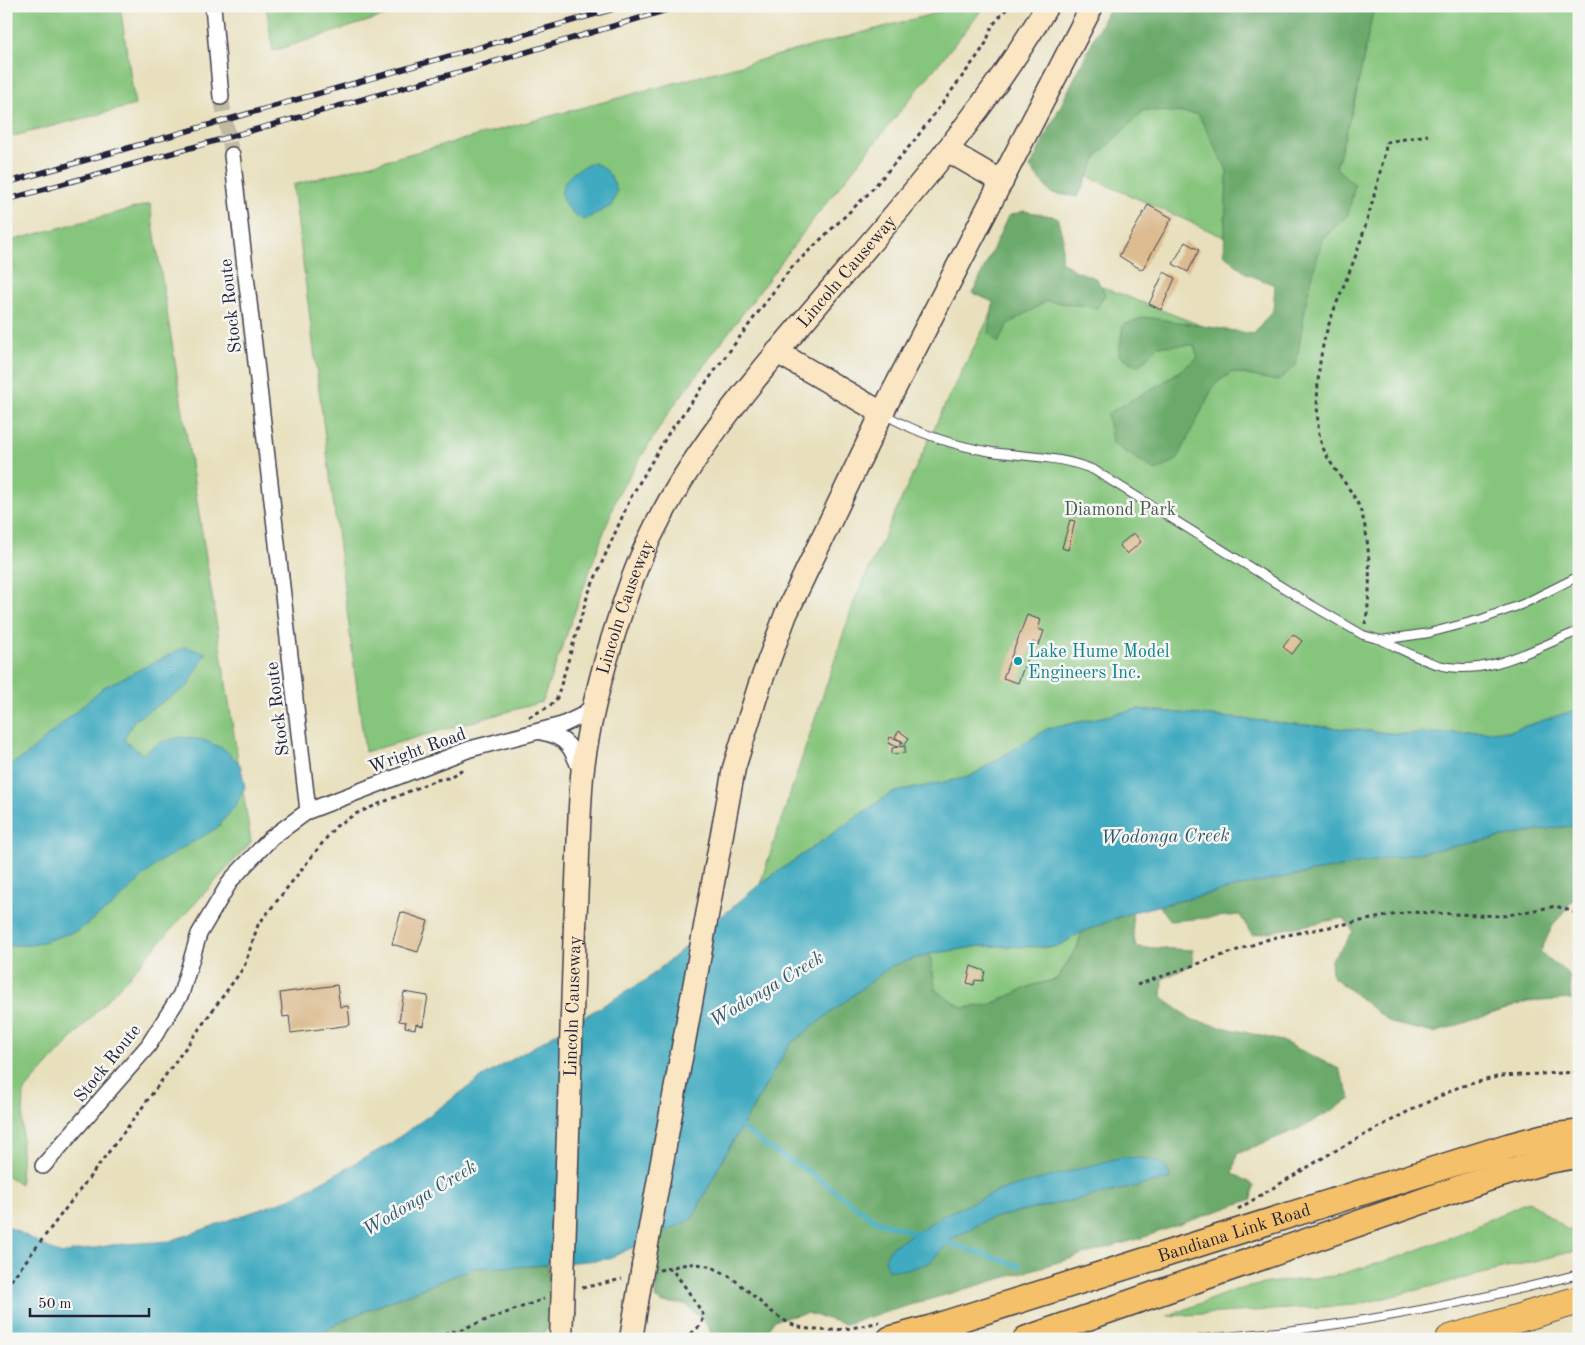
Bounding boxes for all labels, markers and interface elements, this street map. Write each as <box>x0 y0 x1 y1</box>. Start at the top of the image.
street label: Lincoln Causeway <box>794 212 900 331</box>
street label: Stock Route <box>217 258 245 354</box>
park label: Diamond Park <box>1064 501 1176 519</box>
street label: Lincoln Causeway <box>594 537 658 677</box>
place label: Lake Hume Model Engineers Inc. <box>1028 643 1170 682</box>
marker: Lake Hume Model Engineers Inc. <box>1012 655 1024 667</box>
street label: Stock Route <box>263 661 293 757</box>
street label: Wright Road <box>366 725 469 777</box>
water label: Wodonga Creek <box>1100 827 1230 848</box>
street label: Lincoln Causeway <box>562 935 585 1077</box>
water label: Wodonga Creek <box>707 949 828 1032</box>
street label: Stock Route <box>71 1021 145 1106</box>
water label: Wodonga Creek <box>360 1158 481 1241</box>
street label: Bandiana Link Road <box>1156 1201 1313 1266</box>
scale bar <box>30 1285 149 1317</box>
text: 50 m <box>38 1297 72 1312</box>

